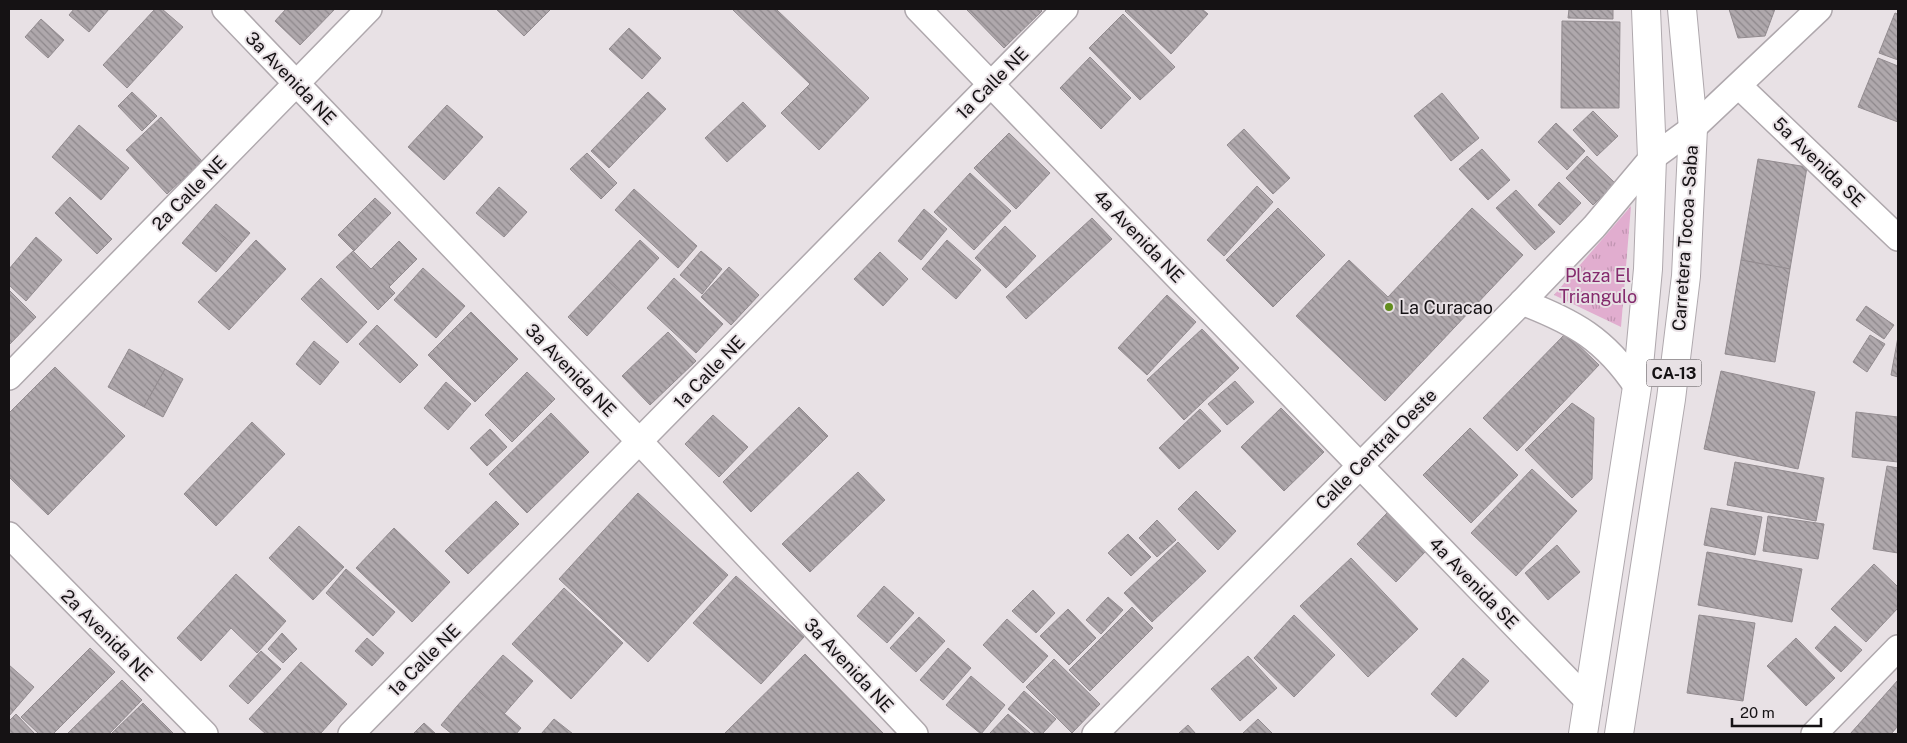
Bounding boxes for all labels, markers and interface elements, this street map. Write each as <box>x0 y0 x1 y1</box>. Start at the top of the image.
street label: 3a Avenida NE <box>241 27 341 129</box>
street label: 1a Calle NE <box>952 43 1032 123</box>
street label: 5a Avenida SE <box>1769 113 1869 211</box>
street label: Carretera Tocoa - Saba <box>1668 144 1702 332</box>
street label: 2a Calle NE <box>147 151 231 235</box>
street label: 4a Avenida NE <box>1089 185 1189 287</box>
park label: Plaza El Triangulo <box>1559 265 1637 307</box>
place label: La Curacao <box>1399 297 1493 318</box>
marker: La Curacao <box>1383 301 1395 313</box>
street label: 3a Avenida NE <box>521 319 621 421</box>
street label: 1a Calle NE <box>669 331 749 413</box>
road number: CA-13 <box>1646 359 1702 386</box>
street label: Calle Central Oeste <box>1311 384 1441 514</box>
street label: 4a Avenida SE <box>1425 533 1523 633</box>
street label: 2a Avenida NE <box>57 585 157 685</box>
street label: 3a Avenida NE <box>800 614 898 716</box>
street label: 1a Calle NE <box>384 620 464 700</box>
scale bar <box>1732 696 1821 728</box>
text: 20 m <box>1740 704 1775 721</box>

